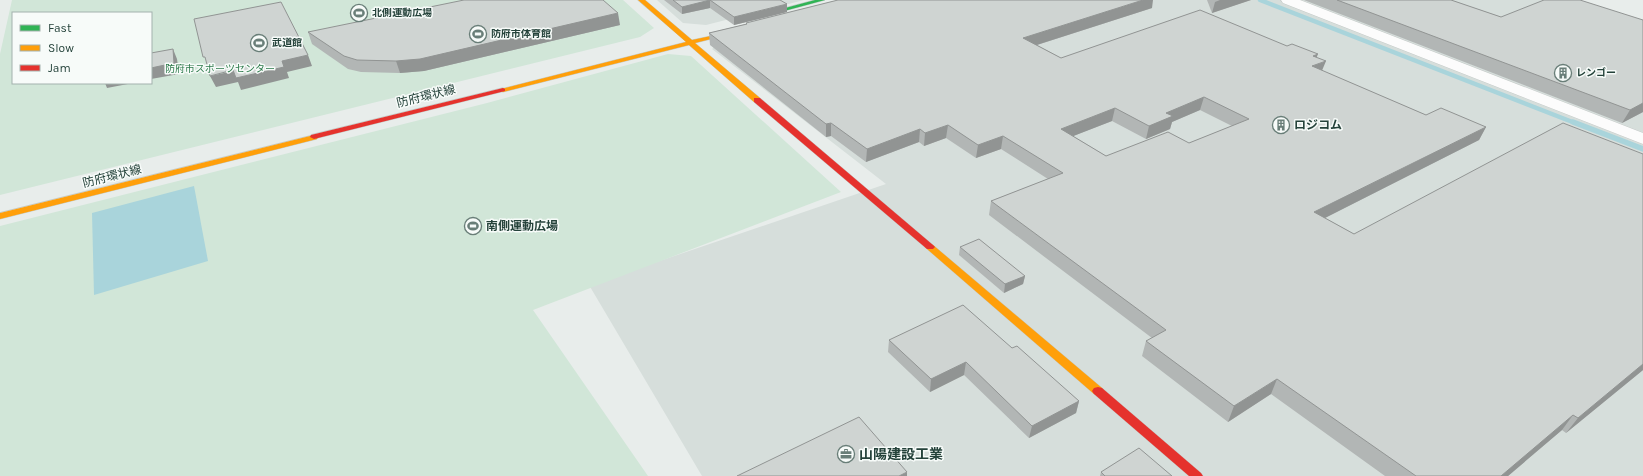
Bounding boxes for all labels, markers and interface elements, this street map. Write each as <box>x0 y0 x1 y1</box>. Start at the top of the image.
sports icon: 北側運動広場 <box>349 3 369 23</box>
place label: 北側運動広場 <box>372 7 432 19</box>
legend <box>12 12 152 84</box>
text: Fast <box>48 21 72 35</box>
sports icon: 防府市体育館 <box>468 24 488 44</box>
place label: 防府市体育館 <box>491 28 551 40</box>
sports icon: 武道館 <box>249 33 269 53</box>
place label: 武道館 <box>272 37 302 49</box>
text: Slow <box>48 41 74 55</box>
text: Jam <box>48 61 71 75</box>
park label: 防府市スポーツセンター <box>165 63 275 75</box>
building icon: レンゴー <box>1553 63 1573 83</box>
place label: レンゴー <box>1576 67 1616 79</box>
street label: 防府環状線 <box>395 82 457 110</box>
building icon: ロジコム <box>1271 115 1291 135</box>
place label: ロジコム <box>1294 118 1342 132</box>
street label: 防府環状線 <box>81 162 143 190</box>
sports icon: 南側運動広場 <box>463 216 483 236</box>
place label: 南側運動広場 <box>486 219 558 233</box>
office icon: 山陽建設工業 <box>836 444 856 464</box>
place label: 山陽建設工業 <box>859 446 943 463</box>

